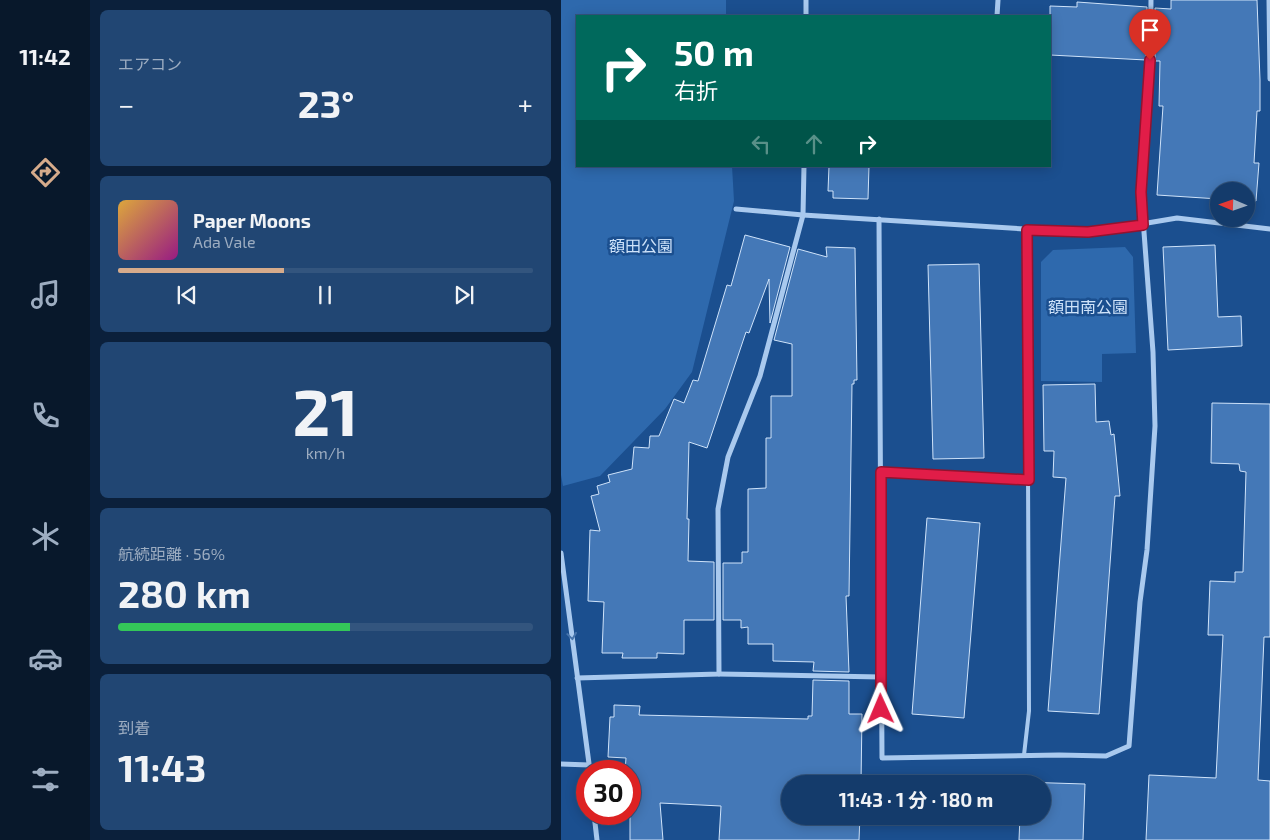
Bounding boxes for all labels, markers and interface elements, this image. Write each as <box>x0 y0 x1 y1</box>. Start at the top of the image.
pin <box>1129 9 1171 60</box>
icon: arrive <box>1136 16 1164 44</box>
text: 50 m <box>674 31 754 73</box>
icon: right <box>591 35 656 100</box>
text: 11:42 <box>19 43 71 69</box>
text: エアコン <box>118 54 182 73</box>
text: 右折 <box>674 77 718 103</box>
text: 23° <box>298 80 354 126</box>
text: − <box>118 87 134 121</box>
text: + <box>518 87 533 121</box>
icon: left <box>747 130 775 158</box>
icon: ahead <box>800 130 828 158</box>
icon: right <box>853 130 881 158</box>
icon: directions <box>28 155 63 190</box>
north arrow <box>1210 182 1255 228</box>
map controls <box>1210 182 1255 227</box>
text: Paper Moons <box>193 209 311 232</box>
text: Ada Vale <box>193 232 256 251</box>
park label: 額田公園 <box>609 236 673 255</box>
icon: music <box>28 277 63 312</box>
icon: previous <box>173 281 201 309</box>
icon: pause <box>311 281 339 309</box>
icon: next <box>450 281 478 309</box>
park label: 額田南公園 <box>1048 297 1128 316</box>
text: 21 <box>293 371 358 449</box>
icon: phone <box>28 398 63 433</box>
text: km/h <box>306 443 345 462</box>
icon: climate <box>28 519 63 554</box>
text: 航続距離 · 56% <box>118 544 225 563</box>
text: 280 km <box>118 570 251 616</box>
one-way arrow <box>566 633 577 641</box>
icon: car <box>28 641 63 676</box>
position arrow <box>854 682 906 734</box>
text: 到着 <box>118 718 150 737</box>
text: 11:43 <box>118 744 206 790</box>
speed limit sign: 30 <box>576 760 641 825</box>
icon: filters <box>28 762 63 797</box>
text: 11:43 · 1 分 · 180 m <box>839 788 993 811</box>

